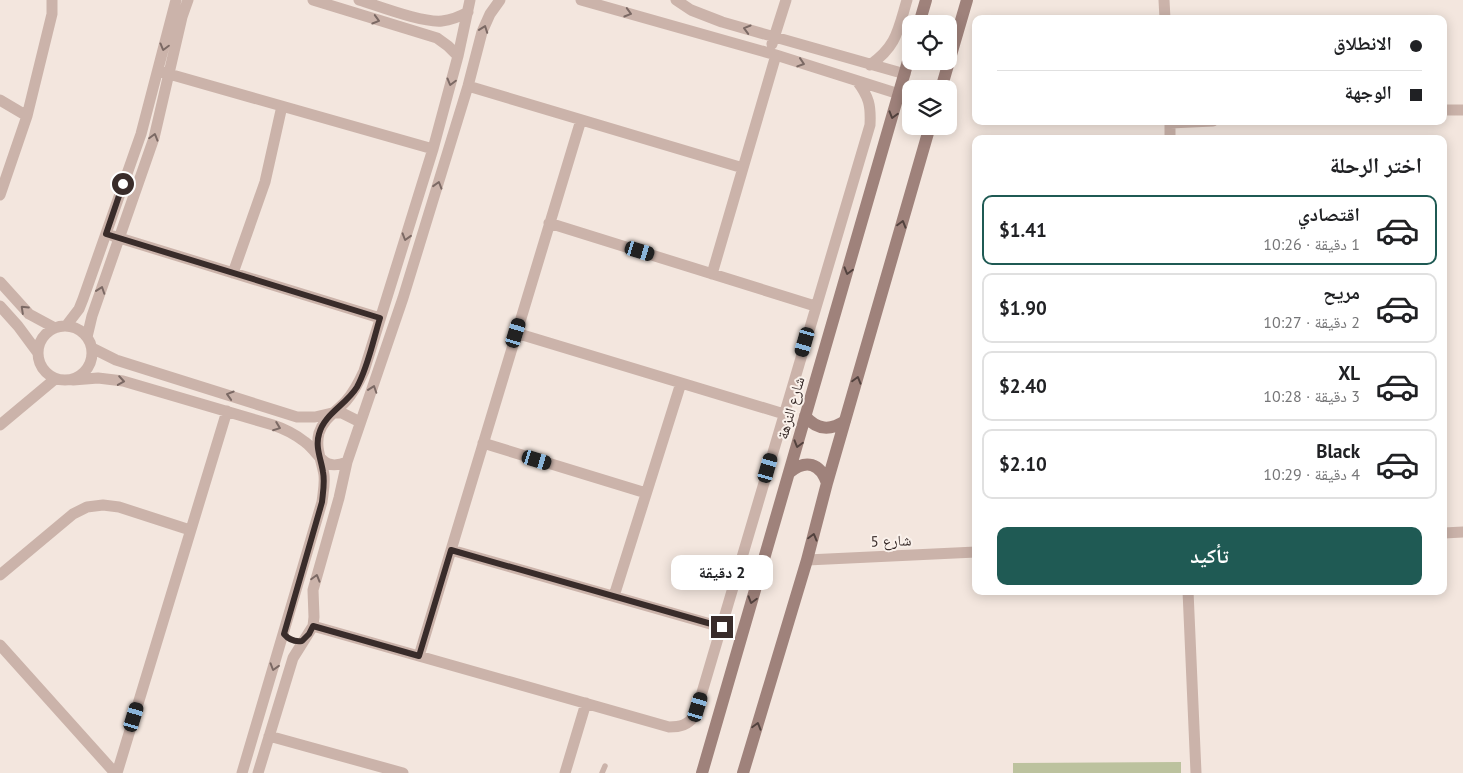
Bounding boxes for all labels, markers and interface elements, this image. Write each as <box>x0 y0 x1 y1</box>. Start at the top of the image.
one-way arrow <box>623 7 632 18</box>
one-way arrow <box>372 14 380 24</box>
map controls <box>902 15 957 135</box>
button: locate <box>902 15 957 70</box>
one-way arrow <box>478 25 488 34</box>
one-way arrow <box>743 25 751 35</box>
text: الانطلاق <box>1333 31 1392 55</box>
one-way arrow <box>159 43 169 51</box>
one-way arrow <box>796 57 805 67</box>
one-way arrow <box>446 77 457 86</box>
button: layers <box>902 80 957 135</box>
text: الوجهة <box>1344 80 1392 104</box>
one-way arrow <box>888 110 899 119</box>
one-way arrow <box>148 133 158 141</box>
text: اختر الرحلة <box>1330 151 1422 179</box>
route start <box>112 173 134 195</box>
one-way arrow <box>432 181 442 189</box>
text: اقتصادي <box>1298 202 1360 226</box>
icon: car <box>1375 208 1420 253</box>
text: $1.41 <box>999 218 1047 242</box>
one-way arrow <box>896 221 906 229</box>
one-way arrow <box>401 233 411 241</box>
text: 1 دقيقة · 10:26 <box>1263 234 1360 254</box>
car <box>623 239 656 263</box>
one-way arrow <box>843 266 853 274</box>
text: مريح <box>1323 280 1360 304</box>
icon: car <box>1375 286 1420 331</box>
one-way arrow <box>95 287 105 295</box>
text: $1.90 <box>999 296 1047 320</box>
one-way arrow <box>21 306 30 315</box>
text: 2 دقيقة · 10:27 <box>1263 312 1360 332</box>
car <box>504 316 527 350</box>
car <box>793 326 816 358</box>
text: XL <box>1338 361 1360 385</box>
icon: car <box>1375 364 1420 409</box>
street label: شارع النزهة <box>773 374 809 442</box>
text: $2.40 <box>999 374 1047 398</box>
one-way arrow <box>117 376 126 386</box>
one-way arrow <box>851 377 861 385</box>
one-way arrow <box>367 386 377 394</box>
text: 3 دقيقة · 10:28 <box>1263 386 1360 406</box>
one-way arrow <box>226 391 234 401</box>
one-way arrow <box>273 421 281 431</box>
one-way arrow <box>793 439 803 447</box>
text: Black <box>1316 439 1360 463</box>
icon: car <box>1375 442 1420 487</box>
car <box>520 448 553 472</box>
car <box>756 452 779 484</box>
text: $2.10 <box>999 452 1047 476</box>
text: 4 دقيقة · 10:29 <box>1263 464 1360 484</box>
button: تأكيد <box>997 527 1422 585</box>
street label: شارع 5 <box>870 530 912 552</box>
one-way arrow <box>807 532 818 541</box>
callout: 2 دقيقة <box>671 554 773 590</box>
text: 2 دقيقة <box>699 562 745 582</box>
one-way arrow <box>311 575 321 583</box>
one-way arrow <box>747 595 757 603</box>
route end <box>711 616 733 638</box>
one-way arrow <box>269 663 279 671</box>
car <box>686 690 709 724</box>
car <box>122 700 145 734</box>
one-way arrow <box>751 723 761 731</box>

